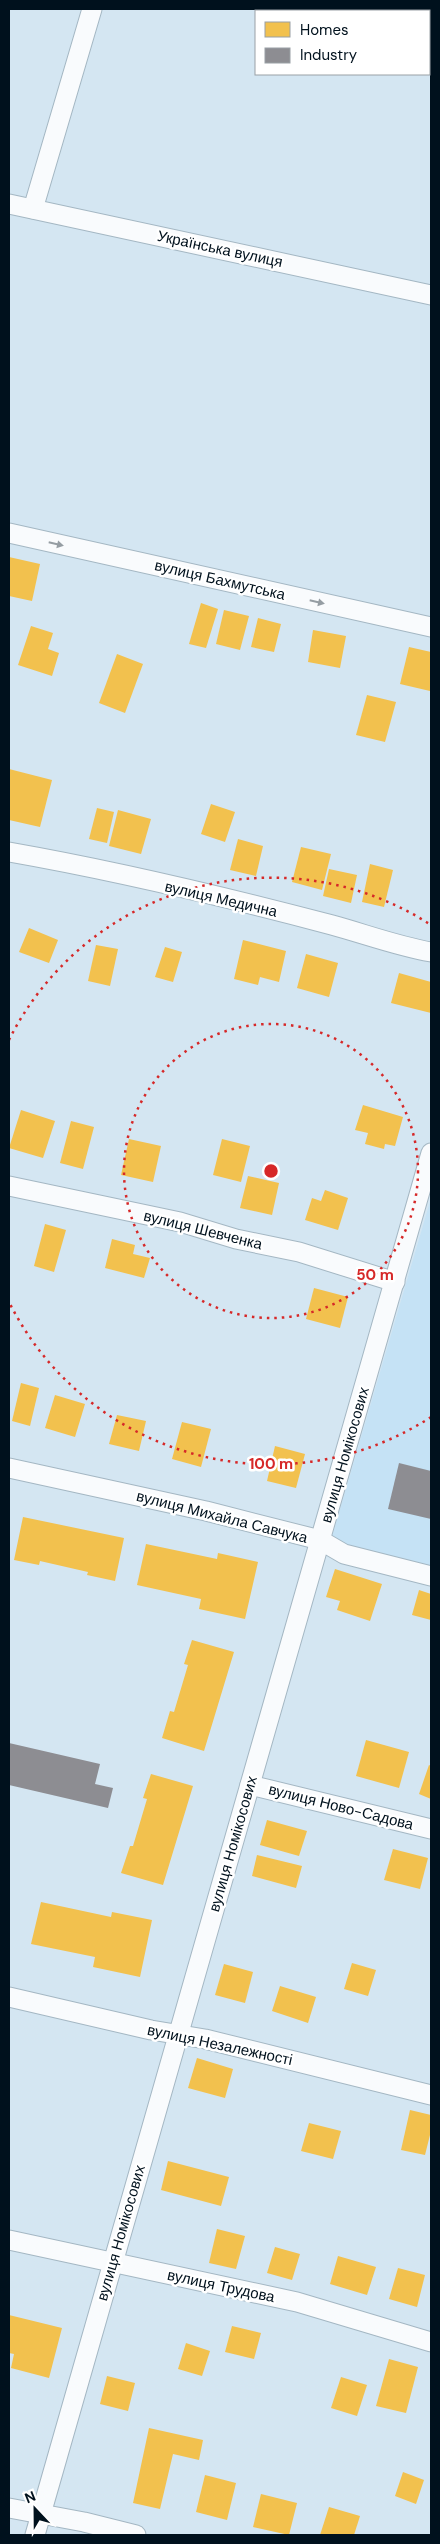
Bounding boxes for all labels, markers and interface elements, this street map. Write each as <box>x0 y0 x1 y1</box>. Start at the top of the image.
legend <box>255 10 430 75</box>
text: Homes <box>300 20 349 40</box>
text: Industry <box>300 45 358 65</box>
street label: Українська вулиця <box>155 226 285 272</box>
one-way arrow <box>49 540 64 548</box>
street label: вулиця Бахмутська <box>153 555 288 605</box>
one-way arrow <box>310 598 325 606</box>
street label: вулиця Медична <box>163 876 280 922</box>
centre of rings <box>262 1162 280 1180</box>
street label: вулиця Шевченка <box>142 1206 265 1255</box>
text: 50 m <box>356 1265 394 1285</box>
street label: вулиця Номікосових <box>316 1384 374 1525</box>
text: 100 m <box>249 1454 293 1474</box>
street label: вулиця Михайла Савчука <box>134 1486 310 1548</box>
street label: вулиця Номікосових <box>204 1773 262 1914</box>
street label: вулиця Ново-Садова <box>266 1779 416 1835</box>
street label: вулиця Незалежності <box>146 2020 294 2070</box>
street label: вулиця Номікосових <box>92 2162 150 2303</box>
street label: вулиця Трудова <box>165 2265 277 2307</box>
north arrow <box>10 2484 60 2534</box>
text: N <box>22 2487 38 2507</box>

